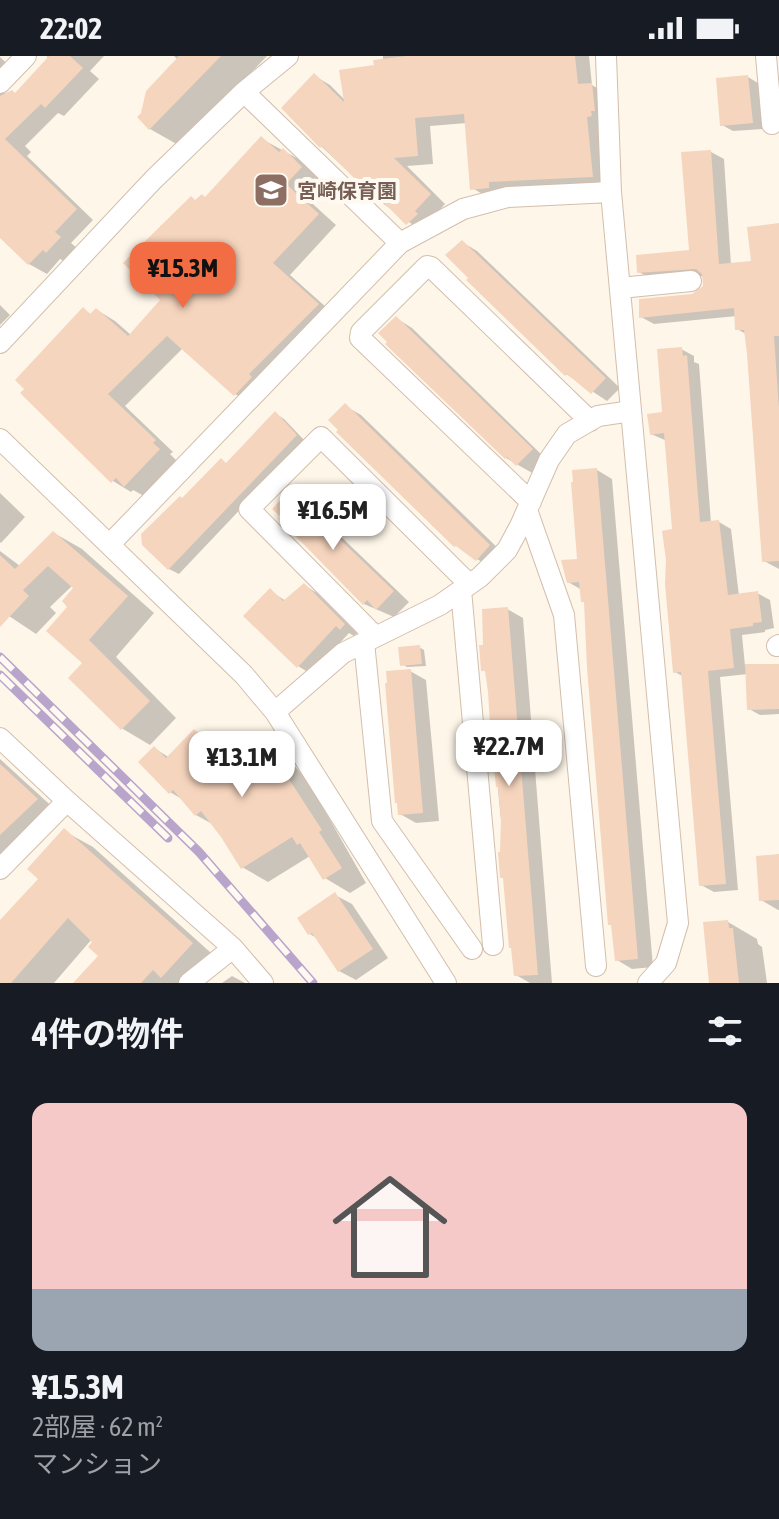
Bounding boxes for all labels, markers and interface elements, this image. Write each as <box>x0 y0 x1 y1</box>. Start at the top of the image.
text: 22:02 <box>40 11 102 45</box>
school or university icon: 宮崎保育園 <box>252 171 290 209</box>
place label: 宮崎保育園 <box>297 179 397 202</box>
pin: ¥15.3M <box>118 242 248 310</box>
text: ¥15.3M <box>148 253 218 283</box>
pin: ¥16.5M <box>268 484 398 552</box>
text: ¥16.5M <box>298 495 368 525</box>
pin: ¥22.7M <box>444 720 574 788</box>
pin: ¥13.1M <box>177 731 307 799</box>
text: ¥22.7M <box>474 731 544 761</box>
text: ¥13.1M <box>207 742 277 772</box>
icon: filters <box>703 1009 747 1053</box>
text: 4件の物件 <box>32 1014 184 1053</box>
icon: home <box>318 1155 462 1299</box>
text: ¥15.3M <box>32 1367 124 1406</box>
text: 2部屋 · 62 m² <box>32 1412 163 1442</box>
text: マンション <box>32 1449 162 1479</box>

